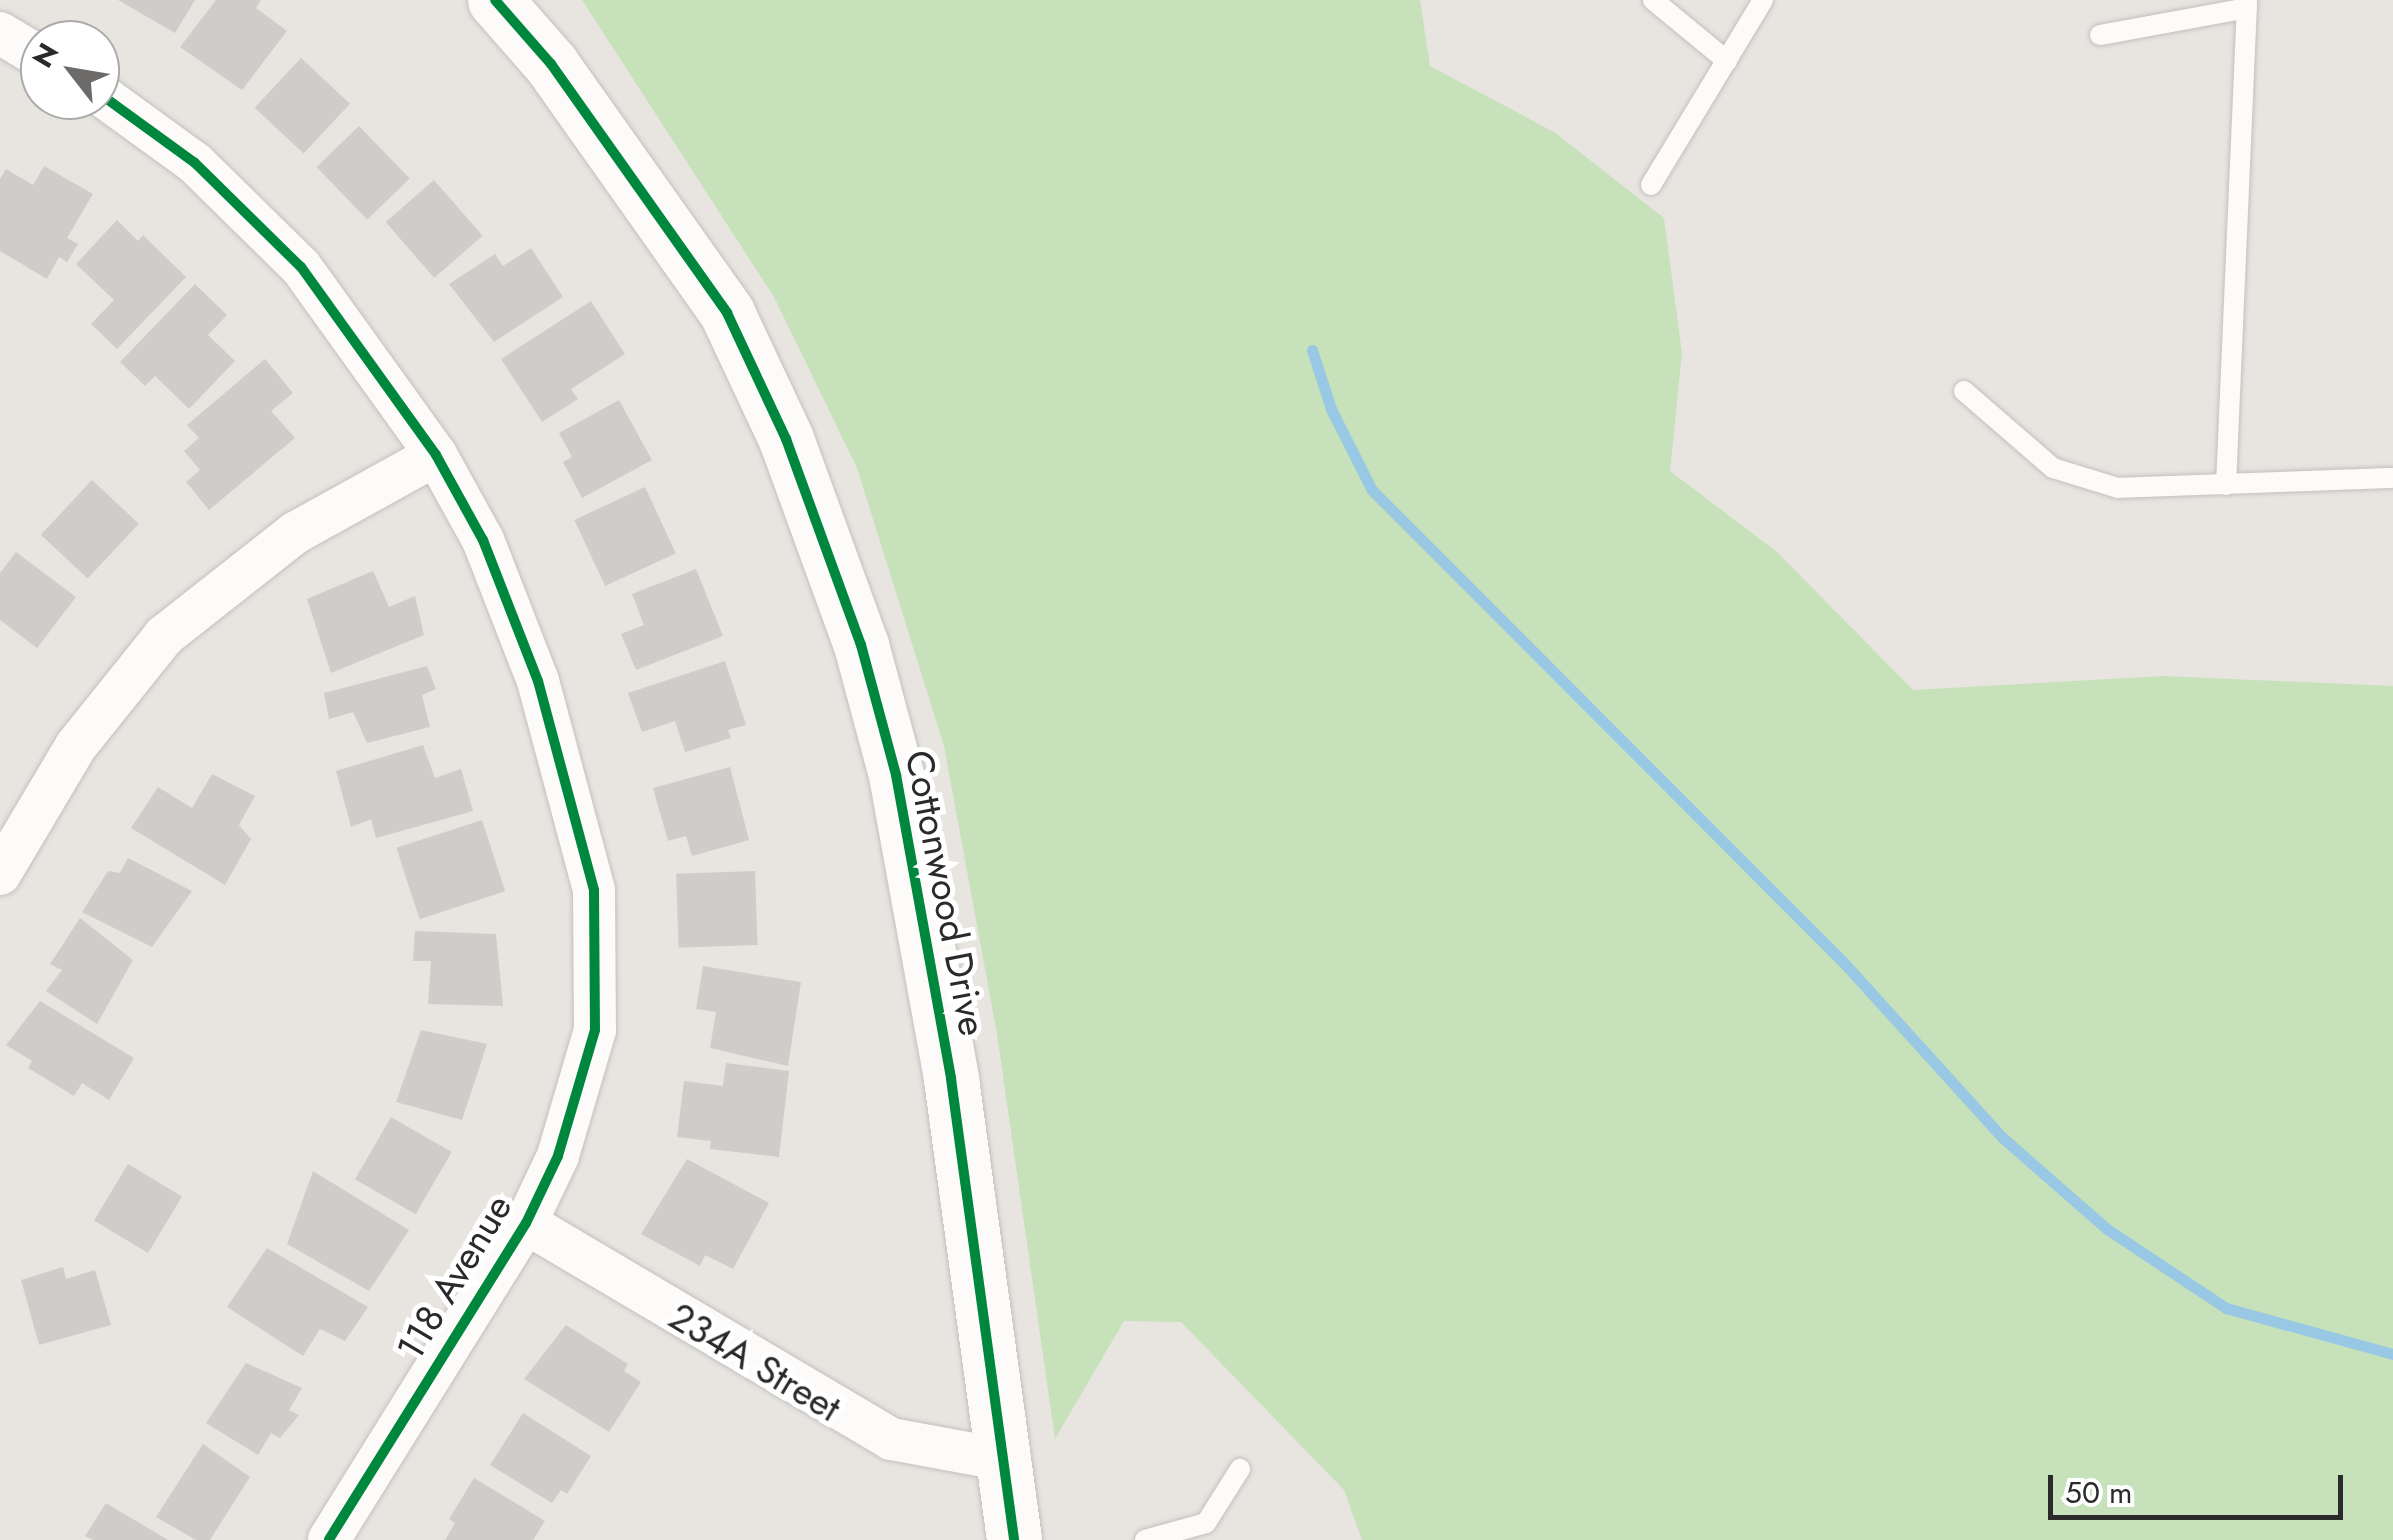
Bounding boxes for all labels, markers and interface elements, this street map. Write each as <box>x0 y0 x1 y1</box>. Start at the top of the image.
north arrow <box>20 20 120 120</box>
text: N <box>22 35 69 75</box>
street label: Cottonwood Drive <box>896 746 996 1040</box>
street label: 118 Avenue <box>387 1186 521 1368</box>
street label: 234A Street <box>661 1293 849 1431</box>
scale bar <box>2053 1455 2348 1517</box>
text: 50 m <box>2065 1471 2132 1514</box>

